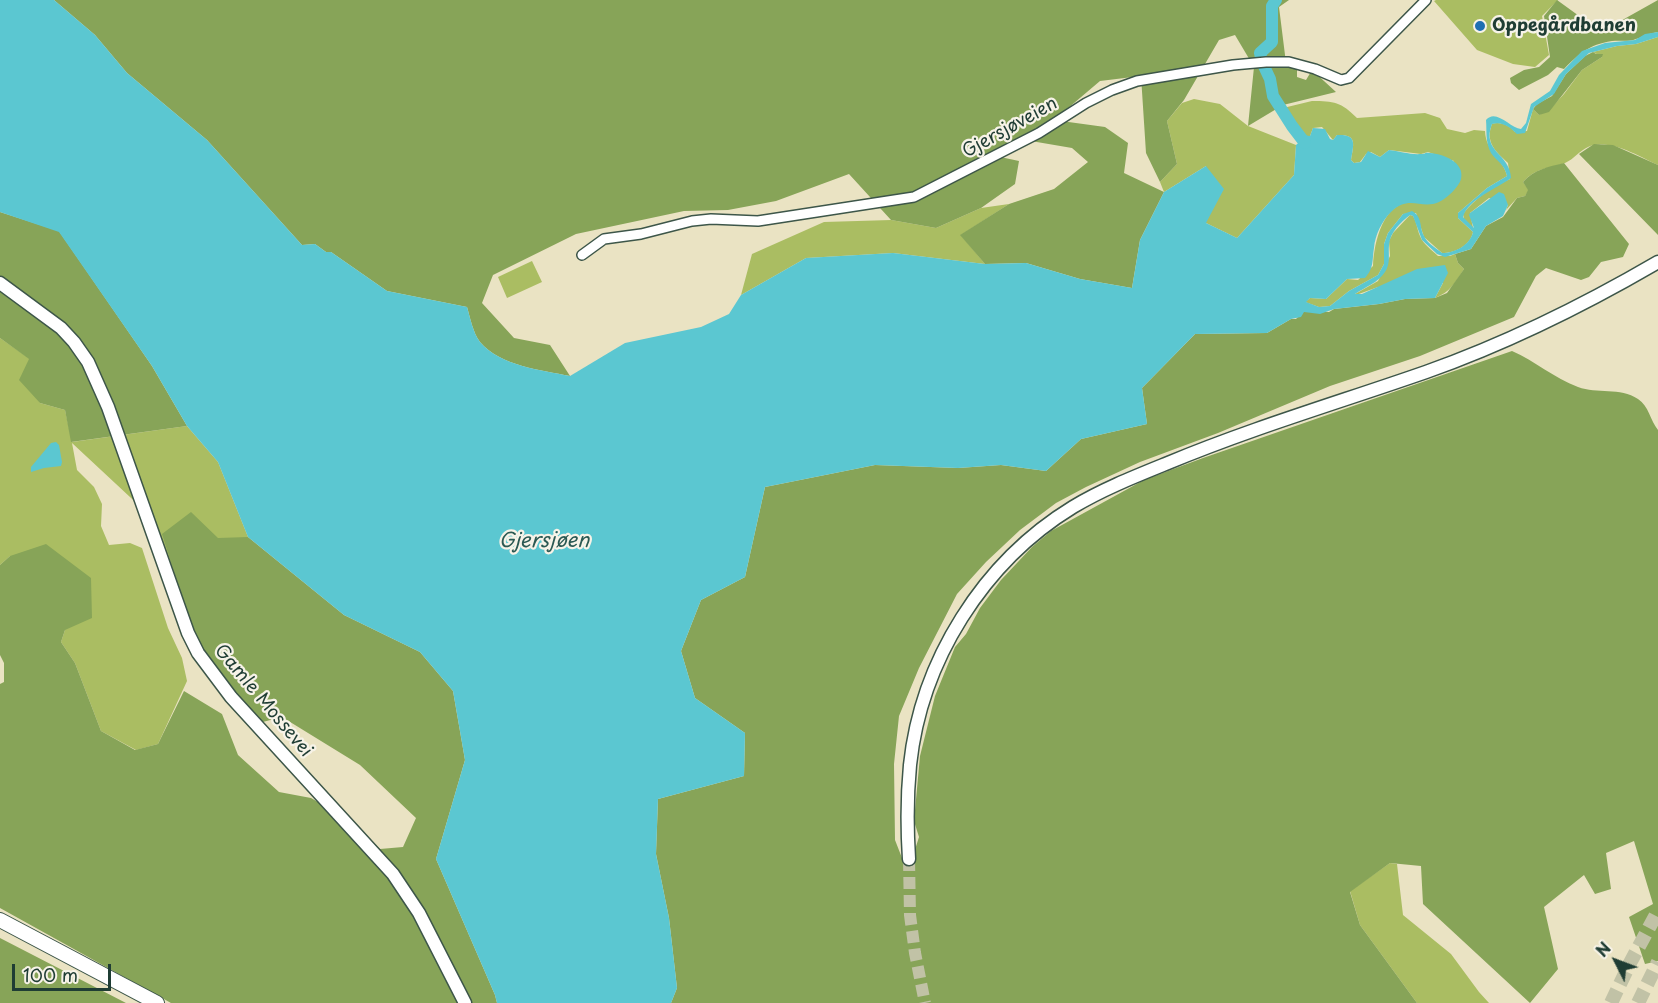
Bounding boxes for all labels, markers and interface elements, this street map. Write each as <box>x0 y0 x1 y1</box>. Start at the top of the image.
place label: Oppegårdbanen <box>1492 15 1636 37</box>
marker: Oppegårdbanen <box>1473 19 1487 33</box>
street label: Gjersjøveien <box>959 93 1061 163</box>
water label: Gjersjøen <box>499 529 589 553</box>
street label: Gamle Mossevei <box>210 640 316 762</box>
north arrow <box>1586 931 1646 991</box>
text: N <box>1589 936 1616 962</box>
scale bar <box>15 952 114 990</box>
text: 100 m <box>23 961 78 988</box>

